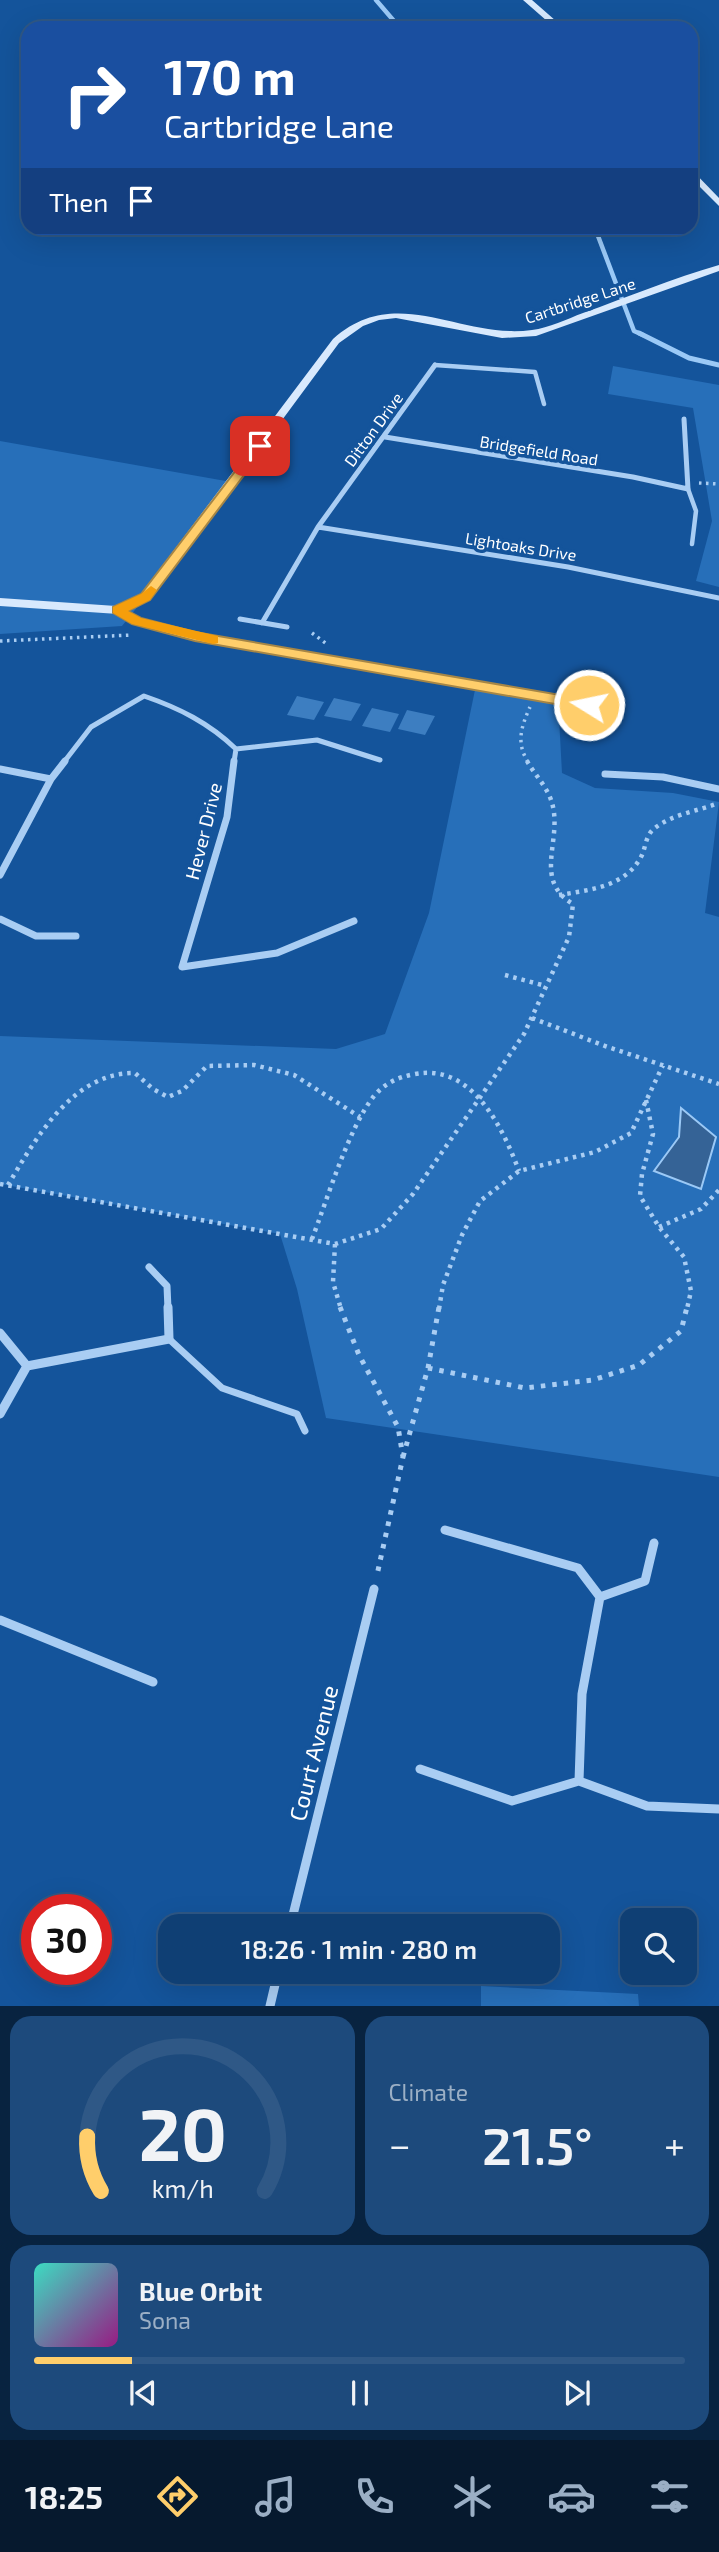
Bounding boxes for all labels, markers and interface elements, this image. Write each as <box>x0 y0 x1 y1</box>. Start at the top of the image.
text: 170 m <box>164 46 296 105</box>
icon: right <box>49 49 140 140</box>
text: Cartbridge Lane <box>164 106 394 144</box>
icon: arrive <box>122 182 160 220</box>
text: Then <box>49 186 108 217</box>
street label: Cartbridge Lane <box>522 273 638 327</box>
street label: Ditton Drive <box>340 388 406 470</box>
pin <box>230 416 290 476</box>
icon: arrive <box>241 427 279 465</box>
street label: Bridgefield Road <box>478 431 600 469</box>
street label: Lightoaks Drive <box>464 528 578 564</box>
position arrow <box>552 668 626 742</box>
street label: Hever Drive <box>180 780 226 882</box>
street label: Court Avenue <box>283 1682 343 1824</box>
speed limit sign: 30 <box>21 1894 112 1985</box>
map controls <box>620 1908 697 1985</box>
button: search <box>620 1908 697 1985</box>
text: 18:26 · 1 min · 280 m <box>241 1933 477 1964</box>
text: Climate <box>389 2078 468 2106</box>
text: 20 <box>138 2089 226 2177</box>
text: 21.5° <box>482 2113 593 2175</box>
text: − <box>389 2121 411 2167</box>
text: + <box>664 2121 685 2167</box>
text: km/h <box>151 2173 213 2203</box>
text: Blue Orbit <box>139 2275 262 2306</box>
text: Sona <box>139 2306 191 2334</box>
icon: previous <box>124 2374 162 2412</box>
icon: pause <box>341 2374 379 2412</box>
icon: next <box>558 2374 596 2412</box>
icon: directions <box>153 2472 202 2521</box>
icon: music <box>251 2472 300 2521</box>
icon: phone <box>350 2472 399 2521</box>
icon: climate <box>448 2472 497 2521</box>
icon: car <box>547 2472 596 2521</box>
icon: filters <box>645 2472 694 2521</box>
text: 18:25 <box>25 2477 103 2515</box>

